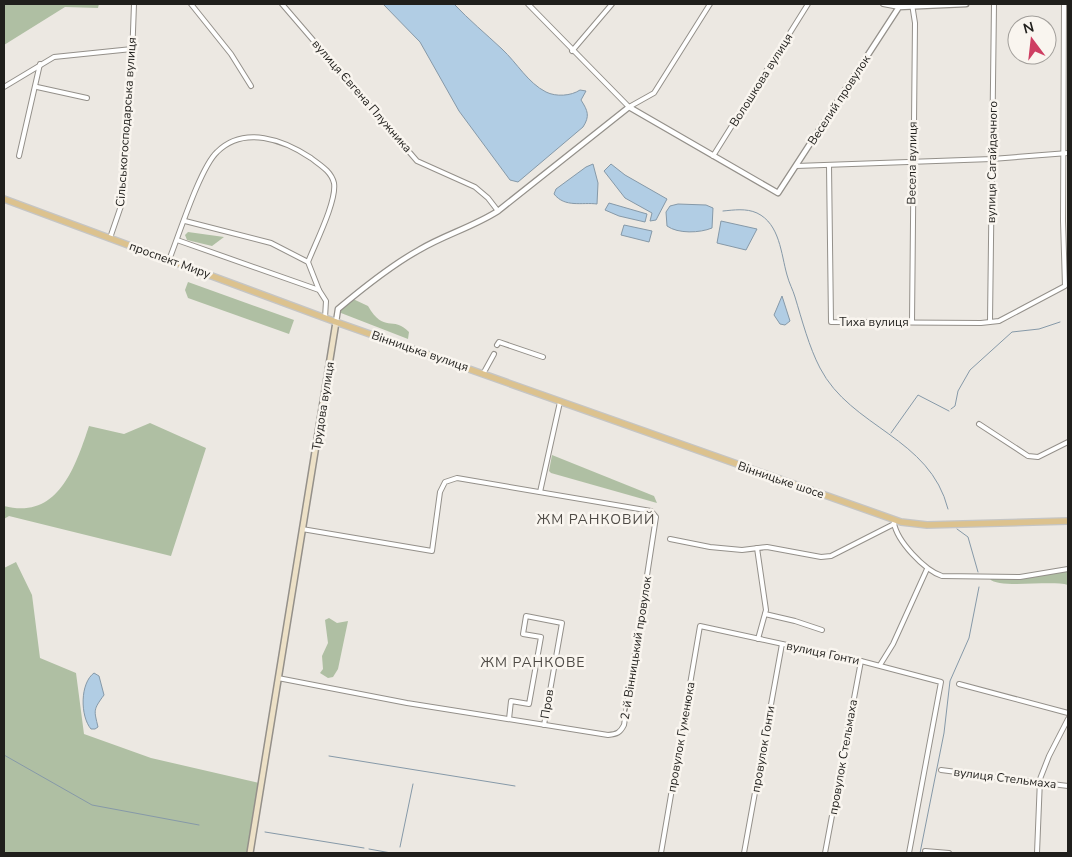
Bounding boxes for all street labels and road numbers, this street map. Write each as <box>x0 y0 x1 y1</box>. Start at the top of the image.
street label: Волошкова вулиця <box>726 30 796 130</box>
street label: вулиця Євгена Плужника <box>309 36 415 156</box>
street label: Сільськогосподарська вулиця <box>112 37 140 207</box>
street label: Веселий провулок <box>804 51 874 148</box>
street label: вулиця Сагайдачного <box>983 101 1001 223</box>
street label: Весела вулиця <box>903 121 921 205</box>
street label: проспект Миру <box>127 238 214 282</box>
street label: Тиха вулиця <box>839 314 909 330</box>
street label: Вінницька вулиця <box>369 327 471 375</box>
street label: Трудова вулиця <box>308 361 338 451</box>
street label: Вінницьке шосе <box>736 458 826 502</box>
street label: 2-й Вінницький провулок <box>617 575 655 721</box>
street label: вулиця Гонти <box>785 637 861 669</box>
street label: провулок Гуменюка <box>663 681 699 793</box>
street label: Пров <box>537 688 558 720</box>
street label: провулок Стельмаха <box>825 698 861 816</box>
street label: провулок Гонти <box>748 704 778 794</box>
street label: вулиця Стельмаха <box>953 764 1057 792</box>

